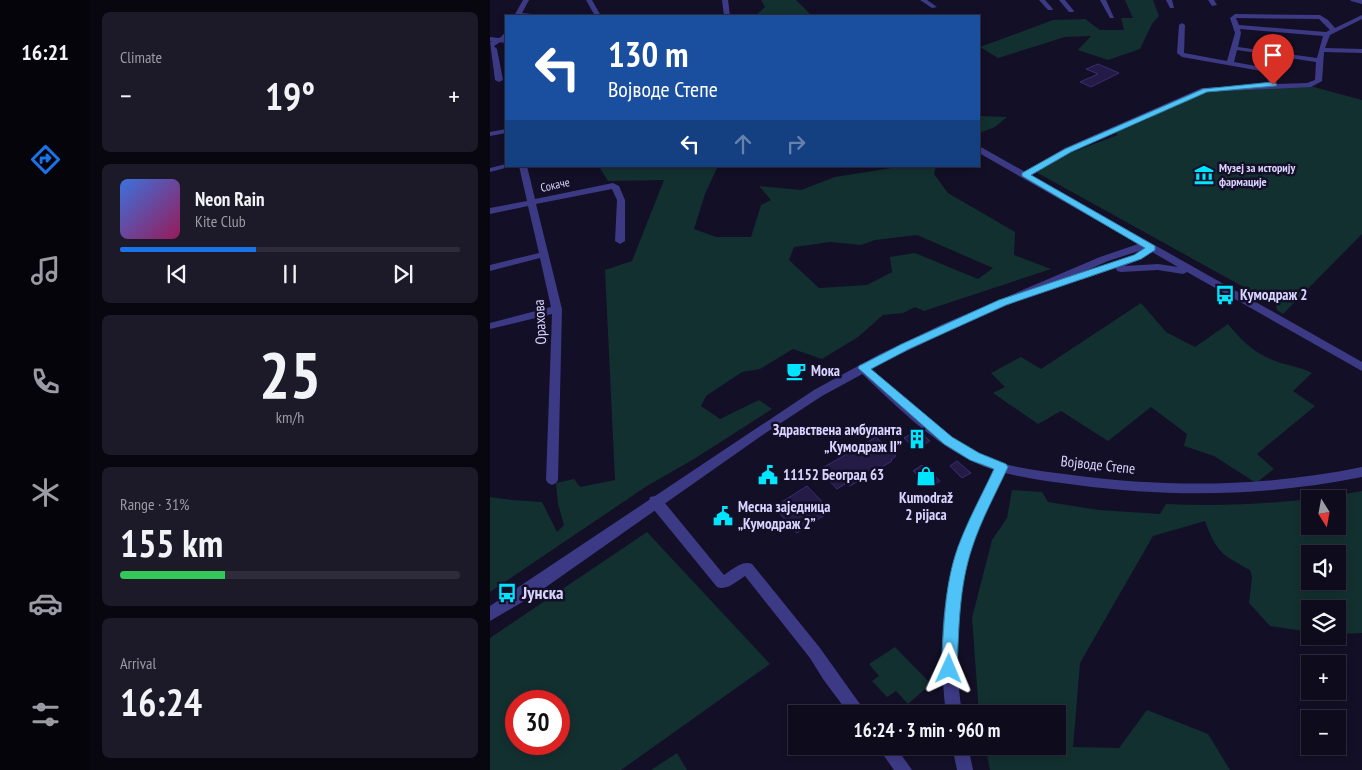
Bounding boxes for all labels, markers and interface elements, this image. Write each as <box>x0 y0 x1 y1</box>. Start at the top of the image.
text: 130 m <box>608 31 689 77</box>
pin <box>1252 34 1294 85</box>
icon: left <box>525 35 590 100</box>
text: 16:21 <box>21 38 69 66</box>
icon: arrive <box>1259 41 1287 69</box>
text: Climate <box>120 47 162 67</box>
text: 19° <box>265 71 315 120</box>
text: Војводе Степе <box>608 75 718 103</box>
text: − <box>120 77 132 114</box>
text: + <box>448 77 460 114</box>
icon: left <box>676 130 704 158</box>
icon: ahead <box>729 130 757 158</box>
icon: right <box>782 130 810 158</box>
icon: directions <box>28 142 63 177</box>
place label: Музеј за историју фармације <box>1219 160 1295 189</box>
museum icon: Музеј за историју фармације <box>1193 164 1215 186</box>
street label: Сокаче <box>539 174 571 195</box>
text: Neon Rain <box>195 187 264 211</box>
text: Kite Club <box>195 211 246 231</box>
icon: music <box>28 253 63 288</box>
icon: previous <box>163 260 191 288</box>
icon: pause <box>276 260 304 288</box>
icon: next <box>389 260 417 288</box>
bus stop icon: Кумодраж 2 <box>1214 284 1236 306</box>
place label: Кумодраж 2 <box>1240 285 1308 304</box>
street label: Орахова <box>529 299 550 345</box>
text: 25 <box>259 332 321 416</box>
cafe icon: Мока <box>785 360 807 382</box>
place label: Мока <box>811 361 840 380</box>
icon: phone <box>28 364 63 399</box>
text: km/h <box>276 407 304 427</box>
place label: Здравствена амбуланта „Кумодраж II” <box>773 420 902 456</box>
building icon: Здравствена амбуланта „Кумодраж II” <box>906 428 928 450</box>
street label: Војводе Степе <box>1060 451 1136 478</box>
public building icon: 11152 Београд 63 <box>757 464 779 486</box>
place label: 11152 Београд 63 <box>783 465 884 484</box>
shop icon: Kumodraž 2 pijaca <box>915 465 937 487</box>
icon: climate <box>28 475 63 510</box>
place label: Kumodraž 2 pijaca <box>899 488 953 524</box>
north arrow <box>1301 490 1346 535</box>
map controls <box>1301 490 1346 755</box>
text: Range · 31% <box>120 494 189 514</box>
place label: Месна заједница „Кумодраж 2” <box>738 497 830 533</box>
public building icon: Месна заједница „Кумодраж 2” <box>712 505 734 527</box>
text: 155 km <box>120 518 223 567</box>
button: sound <box>1301 545 1346 590</box>
place label: Јунска <box>521 581 564 604</box>
bus stop icon: Јунска <box>496 582 518 604</box>
icon: car <box>28 586 63 621</box>
button: layers <box>1301 600 1346 645</box>
position arrow <box>922 642 974 694</box>
text: Arrival <box>120 653 156 673</box>
button: + <box>1301 655 1346 700</box>
text: 16:24 <box>120 677 202 726</box>
speed limit sign: 30 <box>505 690 570 755</box>
icon: filters <box>28 697 63 732</box>
button: − <box>1301 710 1346 755</box>
text: 16:24 · 3 min · 960 m <box>854 718 1000 742</box>

